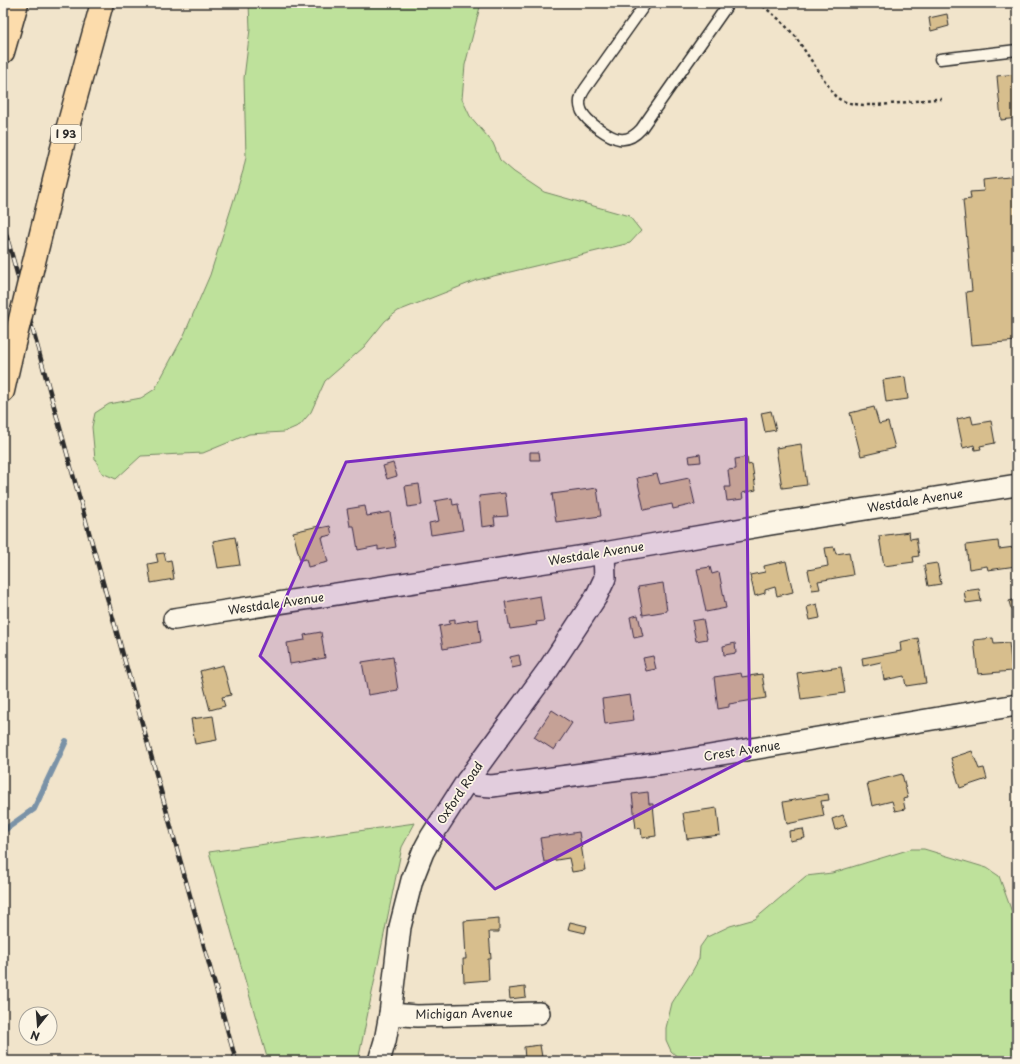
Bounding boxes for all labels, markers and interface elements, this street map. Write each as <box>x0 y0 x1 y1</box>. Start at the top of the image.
road number: I 93 <box>51 125 81 143</box>
street label: Westdale Avenue <box>866 484 964 516</box>
street label: Westdale Avenue <box>547 537 645 569</box>
street label: Westdale Avenue <box>227 587 325 619</box>
street label: Crest Avenue <box>702 735 782 765</box>
street label: Oxford Road <box>432 758 487 827</box>
street label: Michigan Avenue <box>415 1003 513 1023</box>
north arrow <box>18 1006 58 1046</box>
text: N <box>28 1027 42 1045</box>

